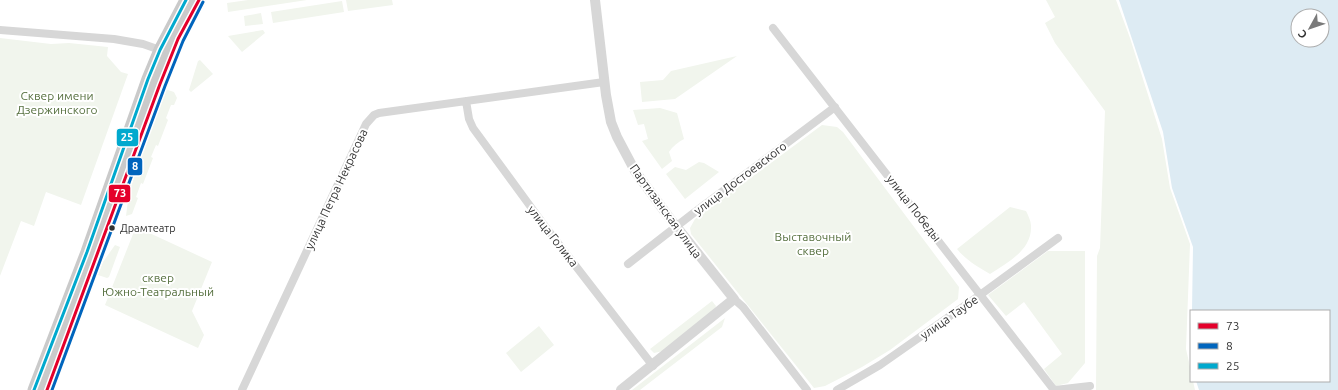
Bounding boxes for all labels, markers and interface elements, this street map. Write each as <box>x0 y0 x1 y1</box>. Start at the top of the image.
north arrow <box>1290 8 1330 48</box>
text: С <box>1295 28 1309 41</box>
park label: Сквер имени Дзержинского <box>16 89 98 116</box>
street label: улица Петра Некрасова <box>302 127 370 251</box>
line badge: 25 <box>116 128 139 147</box>
text: 25 <box>121 131 133 143</box>
street label: улица Достоевского <box>691 139 789 217</box>
line badge: 8 <box>127 157 143 176</box>
text: 8 <box>132 160 138 172</box>
street label: Партизанская улица <box>628 162 704 260</box>
street label: улица Победы <box>884 172 944 244</box>
line badge: 73 <box>108 184 131 203</box>
text: 73 <box>114 187 126 199</box>
street label: улица Голика <box>525 203 581 269</box>
place label: Драмтеатр <box>120 222 176 234</box>
marker: Драмтеатр <box>107 223 117 233</box>
park label: Выставочный сквер <box>775 230 851 257</box>
park label: сквер Южно-Театральный <box>102 271 214 298</box>
street label: улица Таубе <box>918 292 980 342</box>
legend <box>1190 310 1330 382</box>
text: 73 <box>1226 319 1240 332</box>
text: 8 <box>1226 339 1233 352</box>
text: 25 <box>1226 359 1240 372</box>

